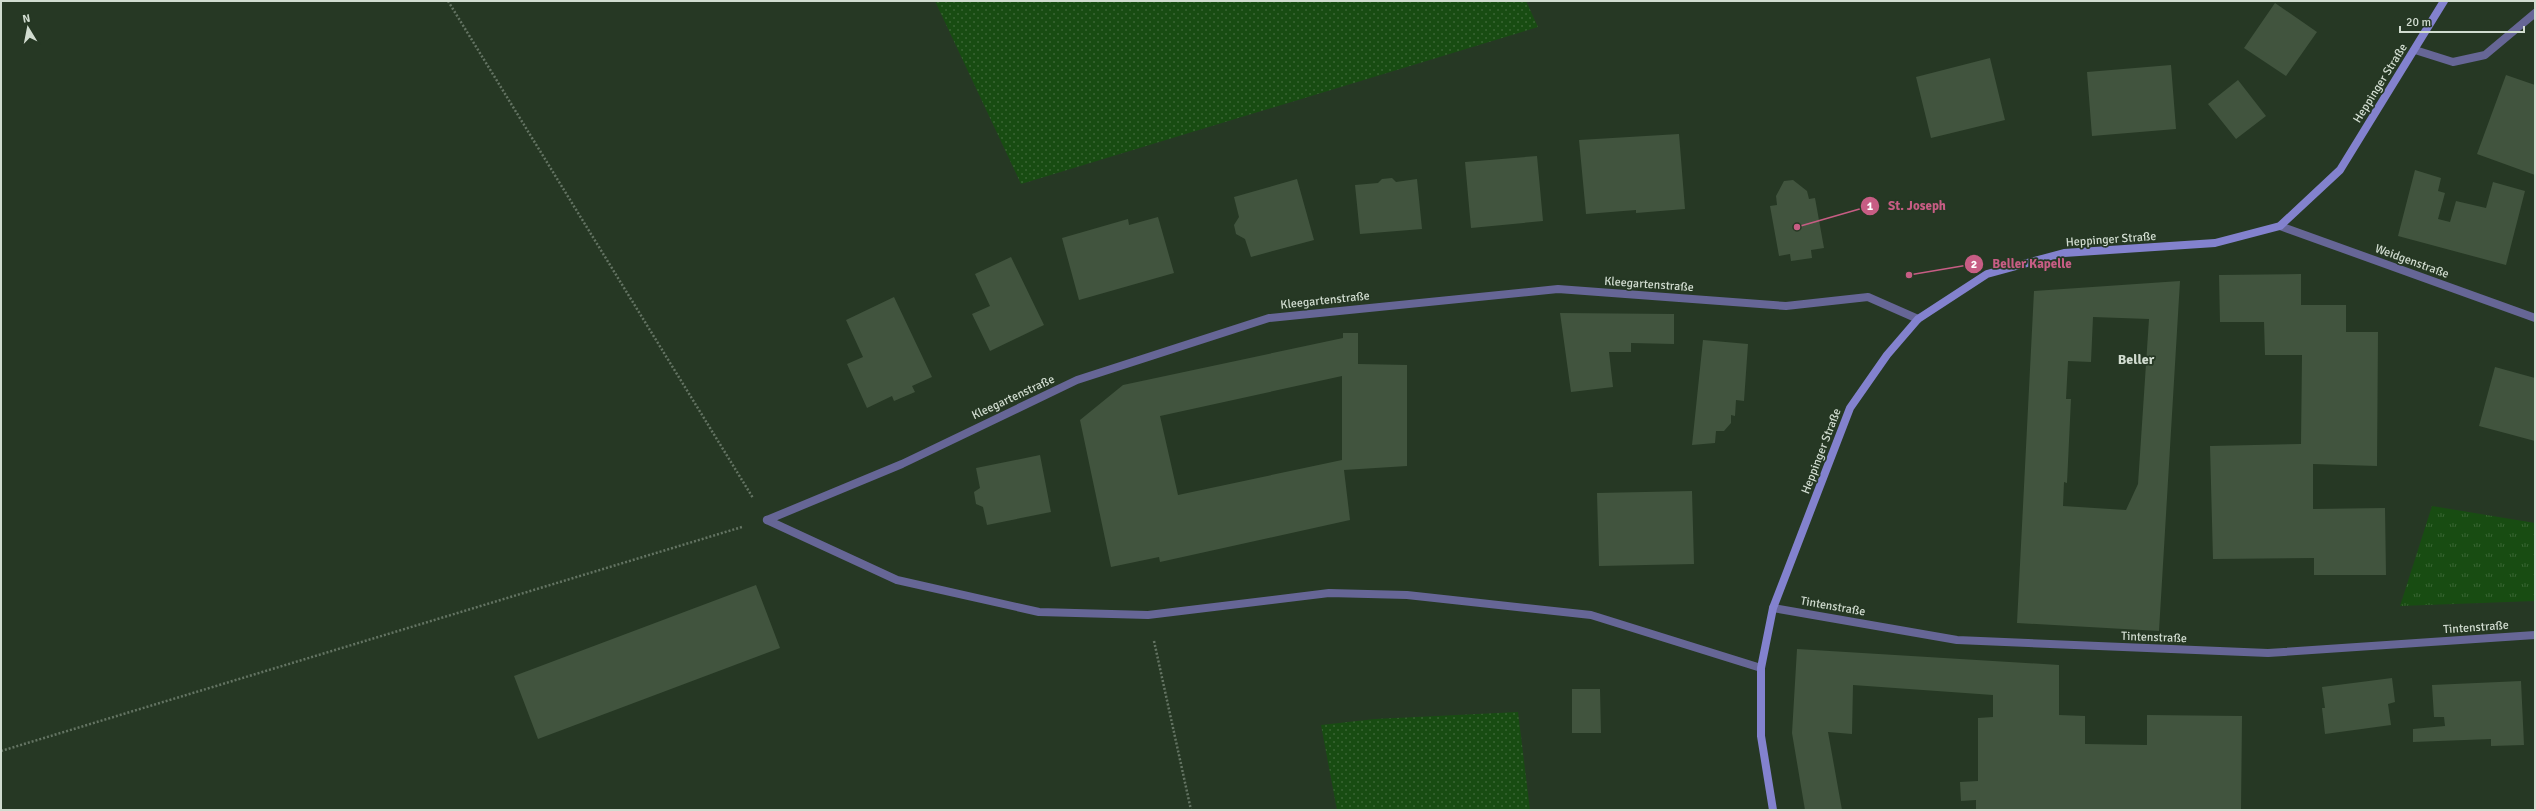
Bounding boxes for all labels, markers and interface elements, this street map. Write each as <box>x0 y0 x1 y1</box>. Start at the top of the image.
north arrow <box>8 8 48 48</box>
scale bar <box>2400 8 2524 34</box>
text: N <box>21 12 31 26</box>
text: 20 m <box>2406 15 2431 30</box>
street label: Heppinger Straße <box>2350 41 2411 126</box>
callout: St. Joseph <box>1860 193 1954 218</box>
text: St. Joseph <box>1888 198 1946 214</box>
text: 1 <box>1867 199 1874 214</box>
street label: Heppinger Straße <box>2065 229 2157 250</box>
street label: Weidgenstraße <box>2373 241 2451 282</box>
callout: Beller Kapelle <box>1964 251 2079 276</box>
text: Beller Kapelle <box>1992 256 2072 272</box>
text: 2 <box>1971 257 1977 272</box>
street label: Kleegartenstraße <box>1604 274 1694 295</box>
street label: Kleegartenstraße <box>1280 288 1370 313</box>
district label: Beller <box>2118 351 2155 368</box>
street label: Kleegartenstraße <box>969 372 1057 423</box>
street label: Heppinger Straße <box>1798 406 1845 496</box>
street label: Tintenstraße <box>1799 593 1867 620</box>
street label: Tintenstraße <box>2443 618 2509 637</box>
street label: Tintenstraße <box>2121 629 2187 646</box>

